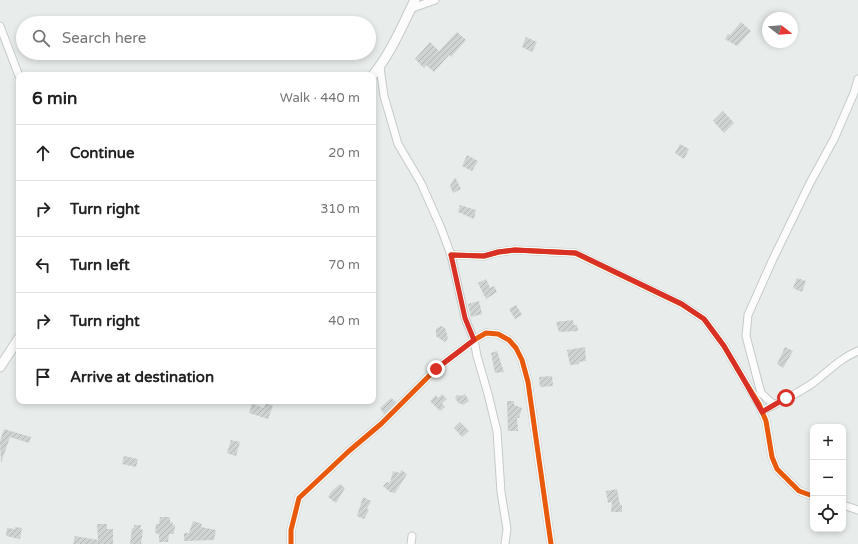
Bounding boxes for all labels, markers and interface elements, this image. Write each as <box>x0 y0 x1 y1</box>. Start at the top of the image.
north arrow <box>762 12 798 48</box>
search box <box>16 16 376 60</box>
icon: search <box>30 27 52 49</box>
text: Search here <box>62 29 146 47</box>
text: 6 min <box>32 88 77 109</box>
text: Walk · 440 m <box>280 90 360 106</box>
icon: ahead <box>32 142 54 164</box>
text: Continue <box>70 144 134 162</box>
text: 20 m <box>328 145 360 161</box>
icon: right <box>32 198 54 220</box>
text: Turn right <box>70 200 140 218</box>
text: 310 m <box>320 201 360 217</box>
icon: left <box>32 254 54 276</box>
text: Turn left <box>70 256 130 274</box>
text: 70 m <box>328 257 360 273</box>
icon: right <box>32 310 54 332</box>
text: Turn right <box>70 312 140 330</box>
text: 40 m <box>328 313 360 329</box>
route end <box>427 360 445 378</box>
icon: arrive <box>32 366 54 388</box>
text: Arrive at destination <box>70 368 214 386</box>
route start <box>777 389 795 407</box>
map controls <box>810 424 846 532</box>
button: + <box>810 424 846 460</box>
button: − <box>810 460 846 496</box>
button: locate <box>810 496 846 532</box>

